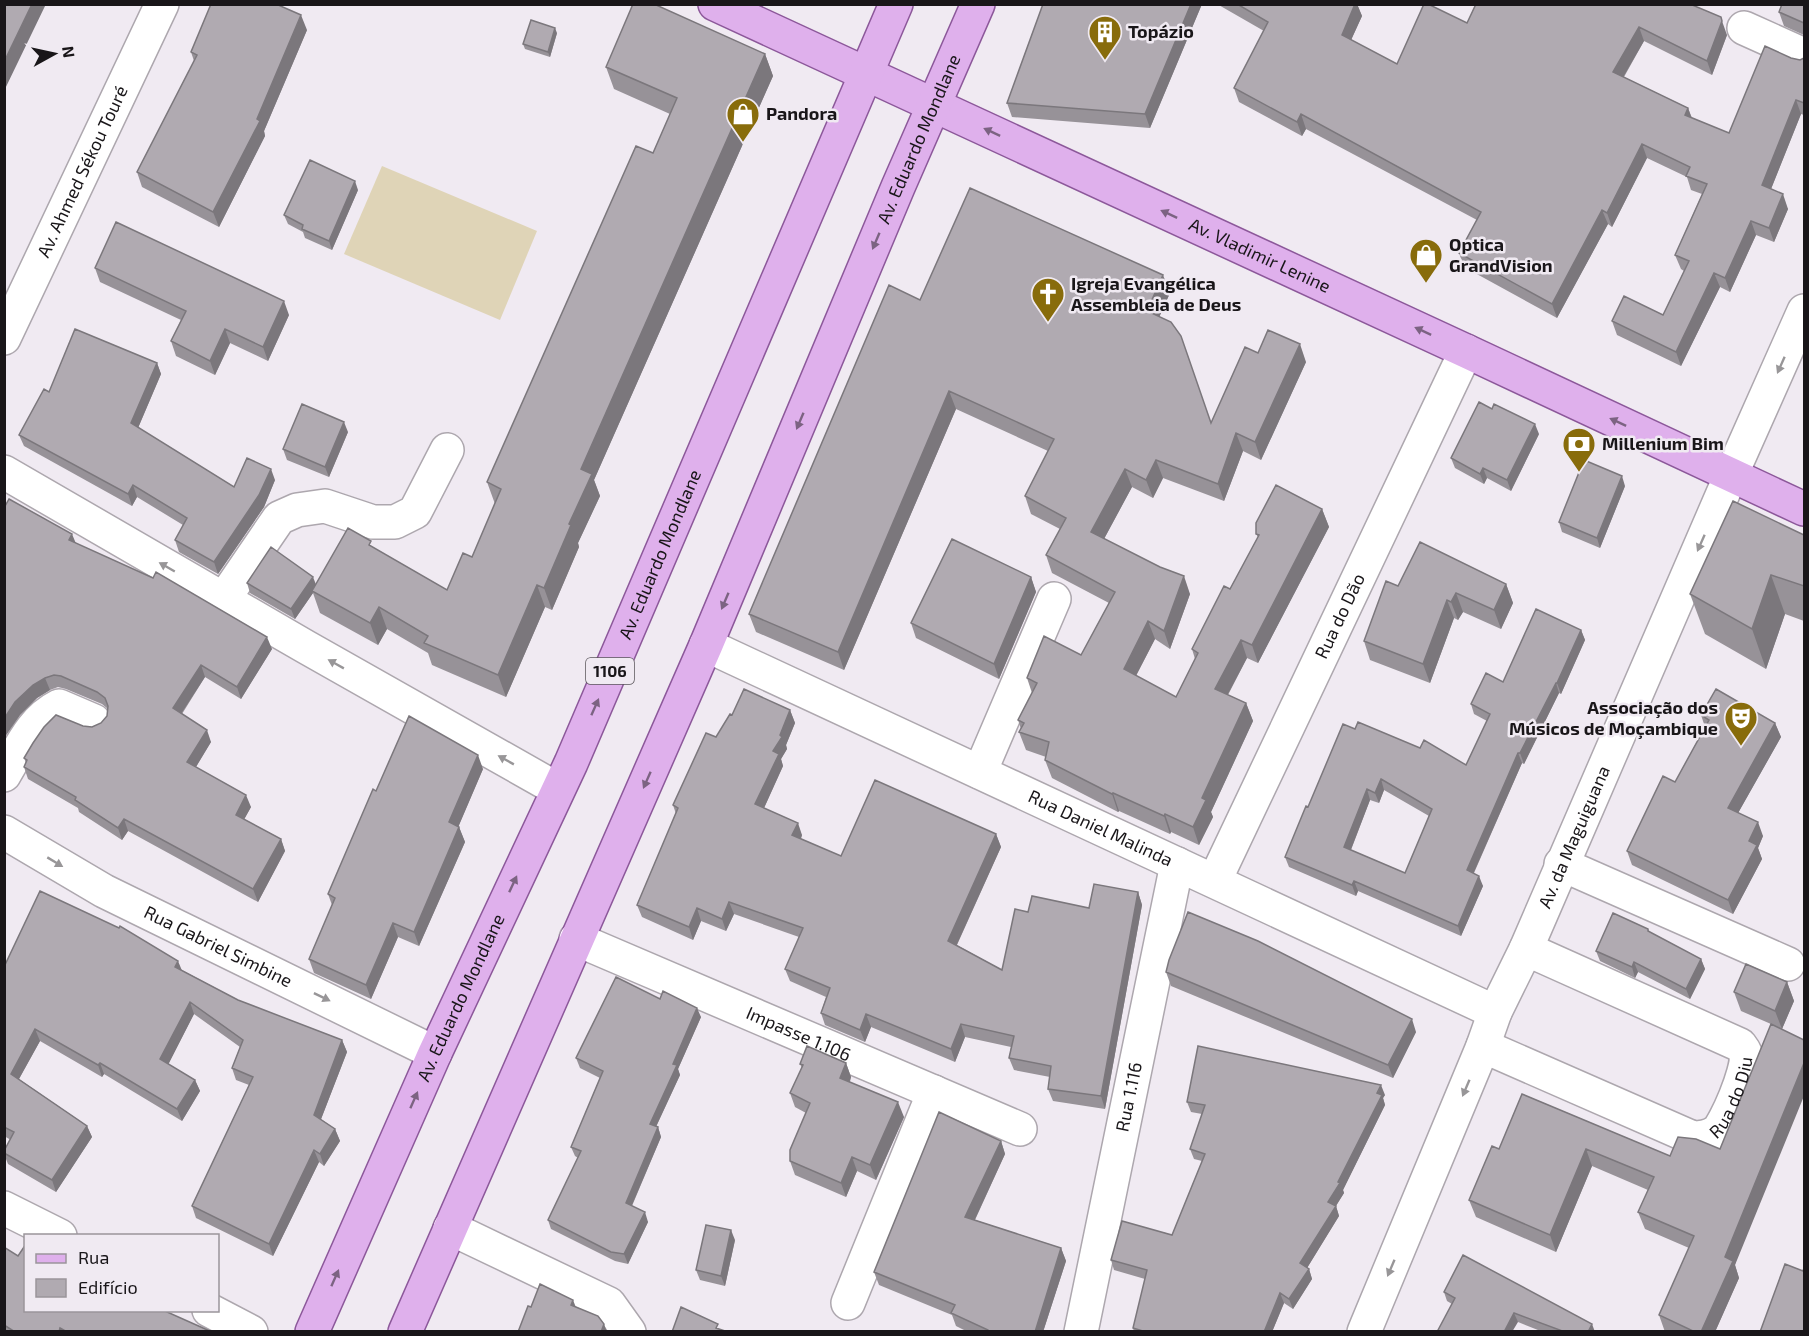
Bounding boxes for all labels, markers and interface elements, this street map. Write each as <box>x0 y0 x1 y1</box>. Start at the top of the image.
building icon: Topázio <box>1087 14 1123 61</box>
place label: Topázio <box>1128 20 1194 42</box>
north arrow <box>24 24 84 84</box>
text: N <box>59 45 80 59</box>
street label: Av. Eduardo Mondlane <box>872 51 965 227</box>
street label: Av. Ahmed Sékou Touré <box>32 82 132 261</box>
shop icon: Pandora <box>725 96 761 143</box>
place label: Pandora <box>766 102 837 124</box>
one-way arrow <box>984 128 1001 137</box>
one-way arrow <box>1161 209 1178 218</box>
street label: Av. Vladimir Lenine <box>1186 213 1334 297</box>
one-way arrow <box>871 233 881 251</box>
place label: Optica GrandVision <box>1449 233 1553 276</box>
shop icon: Optica GrandVision <box>1408 237 1444 284</box>
place label: Igreja Evangélica Assembleia de Deus <box>1071 272 1241 315</box>
church icon: Igreja Evangélica Assembleia de Deus <box>1030 276 1066 323</box>
one-way arrow <box>1414 326 1431 335</box>
one-way arrow <box>1776 356 1785 373</box>
one-way arrow <box>795 412 804 430</box>
one-way arrow <box>1610 418 1627 427</box>
bank icon: Millenium Bim <box>1561 426 1597 473</box>
place label: Millenium Bim <box>1602 432 1724 454</box>
street label: Av. Eduardo Mondlane <box>613 466 705 642</box>
one-way arrow <box>1696 534 1706 552</box>
one-way arrow <box>159 562 175 573</box>
street label: Rua do Dão <box>1310 570 1369 662</box>
one-way arrow <box>720 592 730 610</box>
road number: 1106 <box>586 658 634 684</box>
one-way arrow <box>328 659 344 670</box>
place label: Associação dos Músicos de Moçambique <box>1509 696 1718 740</box>
one-way arrow <box>590 698 600 716</box>
theatre icon: Associação dos Músicos de Moçambique <box>1723 700 1759 747</box>
one-way arrow <box>498 755 514 766</box>
street label: Av. da Maguiguana <box>1533 762 1614 911</box>
one-way arrow <box>642 771 652 789</box>
street label: Rua Daniel Malinda <box>1025 785 1177 871</box>
one-way arrow <box>47 856 63 867</box>
one-way arrow <box>508 875 518 893</box>
street label: Rua Gabriel Simbine <box>141 900 296 991</box>
street label: Av. Eduardo Mondlane <box>412 910 509 1085</box>
one-way arrow <box>314 993 331 1002</box>
street label: Impasse 1.106 <box>743 1001 855 1065</box>
street label: Rua do Diu <box>1704 1055 1756 1143</box>
street label: Rua 1.116 <box>1110 1060 1146 1133</box>
one-way arrow <box>1461 1079 1470 1097</box>
one-way arrow <box>410 1091 419 1108</box>
legend <box>24 1234 219 1312</box>
text: Rua <box>78 1246 109 1268</box>
one-way arrow <box>1386 1259 1395 1277</box>
one-way arrow <box>331 1269 341 1287</box>
text: Edifício <box>78 1276 138 1298</box>

